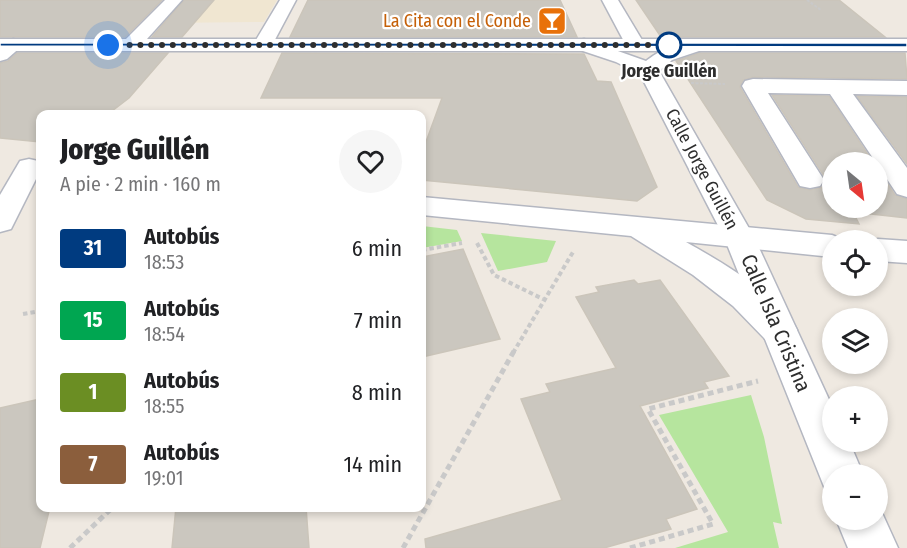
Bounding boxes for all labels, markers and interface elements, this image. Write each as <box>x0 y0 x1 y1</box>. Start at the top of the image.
bar icon: La Cita con el Conde <box>536 5 568 37</box>
place label: La Cita con el Conde <box>383 10 531 32</box>
your location <box>93 30 123 60</box>
marker: Jorge Guillén <box>656 32 682 58</box>
place label: Jorge Guillén <box>620 60 717 82</box>
street label: Calle Jorge Guillén <box>661 105 743 233</box>
button: heart <box>339 130 402 193</box>
text: Jorge Guillén <box>60 133 209 166</box>
north arrow <box>822 152 888 218</box>
map controls <box>822 152 888 530</box>
text: A pie · 2 min · 160 m <box>60 172 221 196</box>
text: Autobús <box>144 223 219 250</box>
button: locate <box>822 230 888 296</box>
text: 31 <box>84 235 102 261</box>
text: 6 min <box>352 235 402 262</box>
text: 18:53 <box>144 250 184 274</box>
street label: Calle Isla Cristina <box>735 250 817 396</box>
text: Autobús <box>144 295 219 322</box>
text: 15 <box>83 307 103 333</box>
text: 7 min <box>354 307 402 334</box>
button: layers <box>822 308 888 374</box>
text: 18:54 <box>144 322 185 346</box>
text: Autobús <box>144 367 219 394</box>
text: 1 <box>89 379 97 405</box>
text: 8 min <box>352 379 402 406</box>
button: + <box>822 386 888 452</box>
text: 18:55 <box>144 394 184 418</box>
text: Autobús <box>144 439 219 466</box>
text: 7 <box>89 451 97 477</box>
text: 14 min <box>344 451 402 478</box>
button: − <box>822 464 888 530</box>
text: 19:01 <box>144 466 183 490</box>

